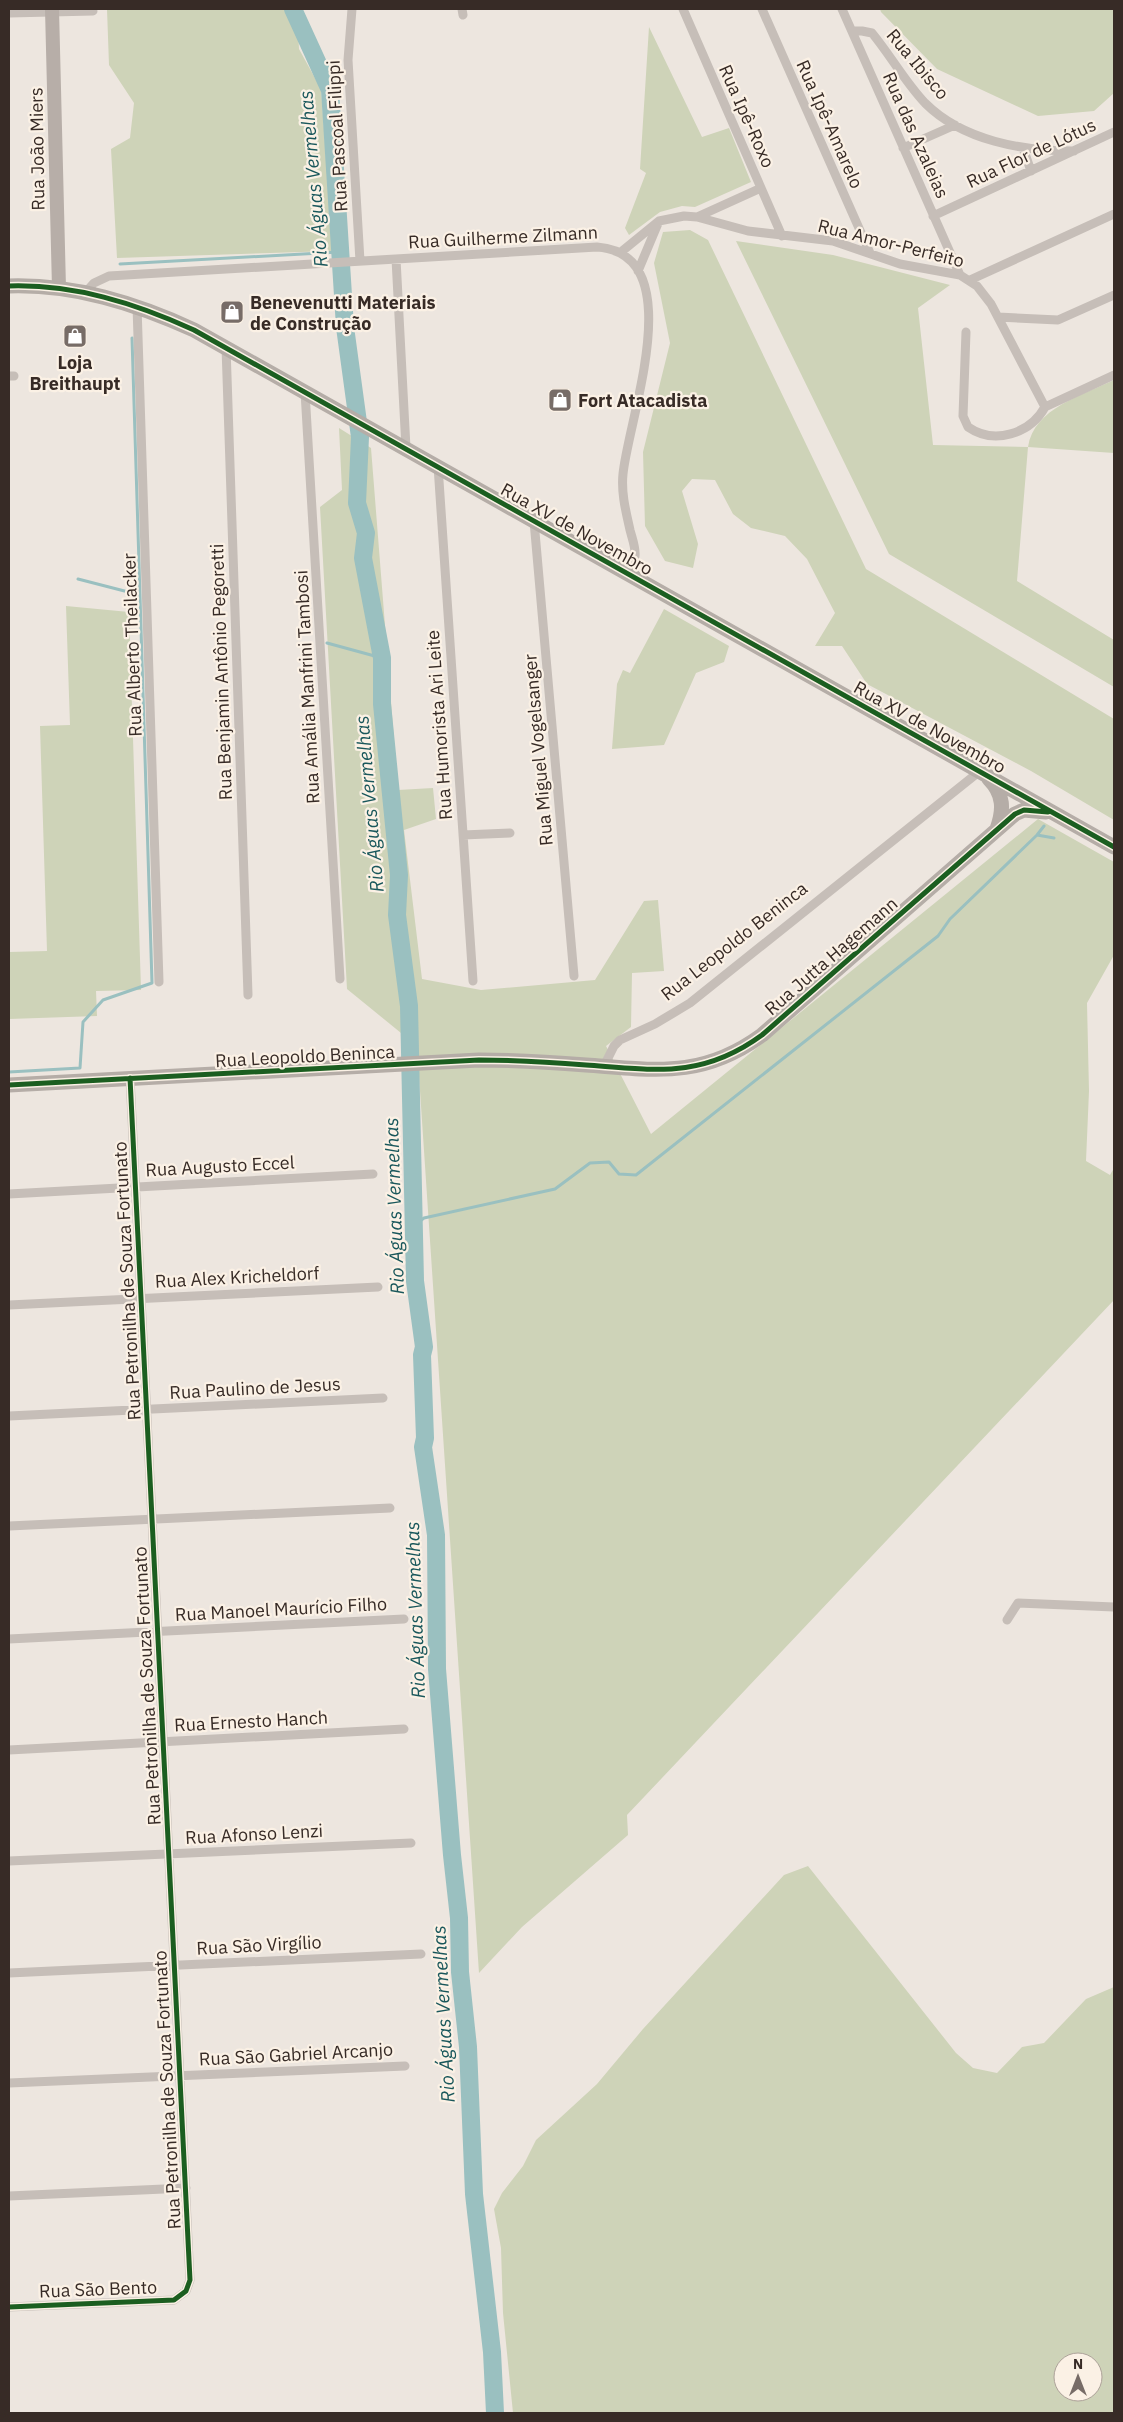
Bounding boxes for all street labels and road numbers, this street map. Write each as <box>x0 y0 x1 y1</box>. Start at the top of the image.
street label: Rua Ibisco <box>882 24 954 104</box>
street label: Rua Ipê-Amarelo <box>791 56 869 192</box>
street label: Rua Pascoal Filippi <box>322 60 352 212</box>
street label: Rua Ipê-Roxo <box>714 61 780 171</box>
street label: Rua das Azaleias <box>878 68 954 202</box>
street label: Rua João Miers <box>24 87 50 211</box>
street label: Rua Flor de Lótus <box>963 113 1099 193</box>
street label: Rua Amor-Perfeito <box>815 214 967 272</box>
street label: Rua Guilherme Zilmann <box>408 221 598 253</box>
street label: Rua XV de Novembro <box>497 478 657 580</box>
street label: Rua Benjamin Antônio Pegoretti <box>205 543 237 801</box>
street label: Rua Alberto Theilacker <box>117 552 147 737</box>
street label: Rua Amália Manfrini Tambosi <box>289 569 325 805</box>
street label: Rua Humorista Ari Leite <box>421 629 457 821</box>
street label: Rua Miguel Vogelsanger <box>518 653 558 847</box>
street label: Rua XV de Novembro <box>850 676 1010 778</box>
street label: Rua Leopoldo Beninca <box>656 876 812 1005</box>
street label: Rua Jutta Hagemann <box>760 892 902 1020</box>
street label: Rua Leopoldo Beninca <box>215 1040 396 1072</box>
street label: Rua Petronilha de Souza Fortunato <box>108 1141 146 1421</box>
street label: Rua Augusto Eccel <box>145 1151 295 1181</box>
street label: Rua Alex Kricheldorf <box>154 1261 320 1293</box>
street label: Rua Paulino de Jesus <box>169 1372 341 1404</box>
street label: Rua Petronilha de Souza Fortunato <box>128 1546 166 1826</box>
street label: Rua Manoel Maurício Filho <box>174 1592 388 1626</box>
street label: Rua Ernesto Hanch <box>174 1705 328 1737</box>
street label: Rua Afonso Lenzi <box>184 1819 324 1849</box>
street label: Rua São Virgílio <box>196 1930 322 1960</box>
street label: Rua Petronilha de Souza Fortunato <box>148 1950 186 2230</box>
street label: Rua São Gabriel Arcanjo <box>198 2037 394 2071</box>
street label: Rua São Bento <box>39 2275 157 2303</box>

